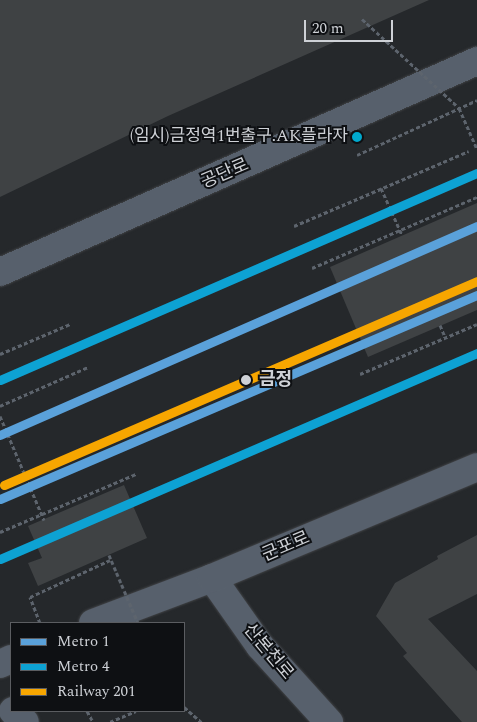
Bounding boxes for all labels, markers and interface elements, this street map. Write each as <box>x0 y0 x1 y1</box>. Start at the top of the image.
scale bar <box>307 10 396 42</box>
text: 20 m <box>312 17 344 40</box>
place label: (임시)금정역1번출구.AK플라자 <box>130 127 348 147</box>
marker: (임시)금정역1번출구.AK플라자 <box>352 132 362 142</box>
street label: 공단로 <box>198 154 252 194</box>
place label: 금정 <box>259 369 292 391</box>
marker: 금정 <box>237 371 255 389</box>
street label: 군포로 <box>259 527 313 567</box>
street label: 산본천로 <box>238 620 298 684</box>
legend <box>10 622 185 712</box>
text: Metro 1 <box>57 630 109 653</box>
text: Metro 4 <box>57 655 109 678</box>
text: Railway 201 <box>57 680 136 703</box>

